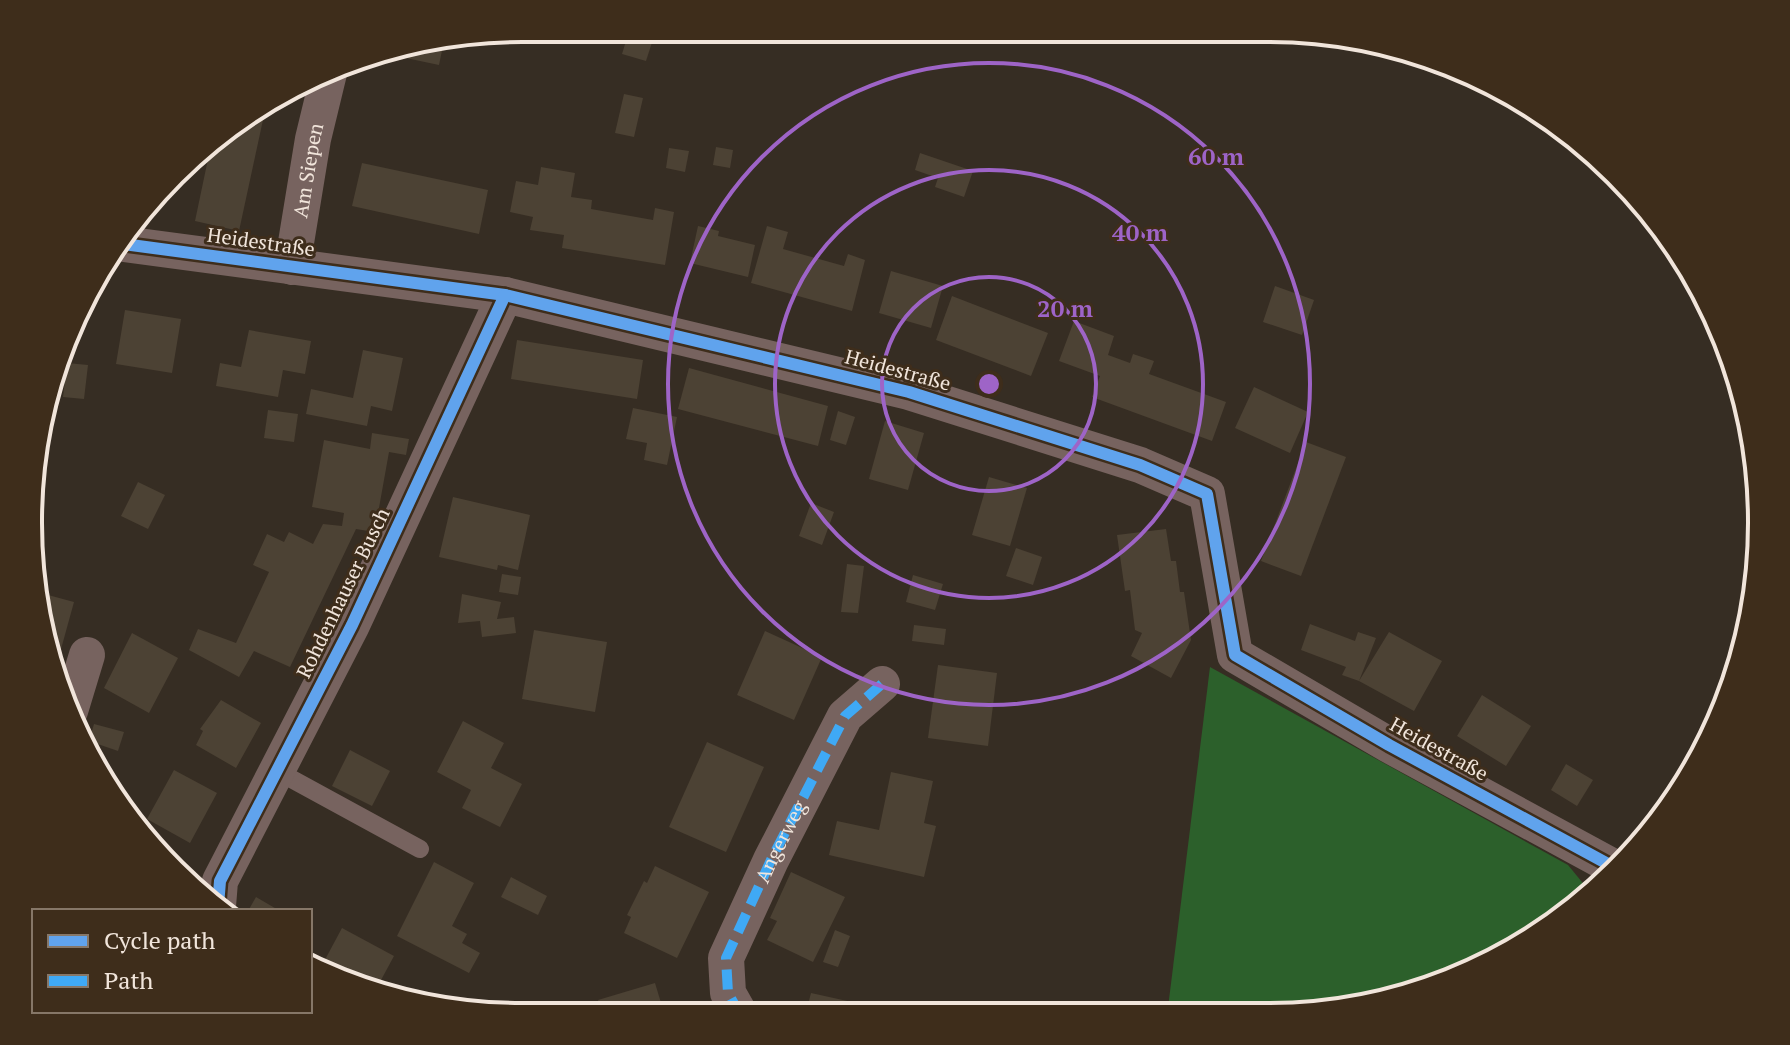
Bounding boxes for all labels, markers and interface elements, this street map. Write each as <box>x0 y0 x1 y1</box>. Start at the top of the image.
street label: Am Siepen <box>286 120 329 220</box>
text: 60 m <box>1188 140 1244 172</box>
text: 40 m <box>1112 216 1168 248</box>
street label: Heidestraße <box>205 221 317 262</box>
text: 20 m <box>1037 292 1093 324</box>
street label: Heidestraße <box>842 342 954 397</box>
centre of rings <box>975 370 1003 398</box>
street label: Rohdenhauser Busch <box>290 503 396 682</box>
street label: Heidestraße <box>1385 710 1493 787</box>
street label: Angerweg <box>748 795 813 887</box>
legend <box>32 909 312 1013</box>
text: Cycle path <box>104 924 215 956</box>
text: Path <box>104 964 153 996</box>

